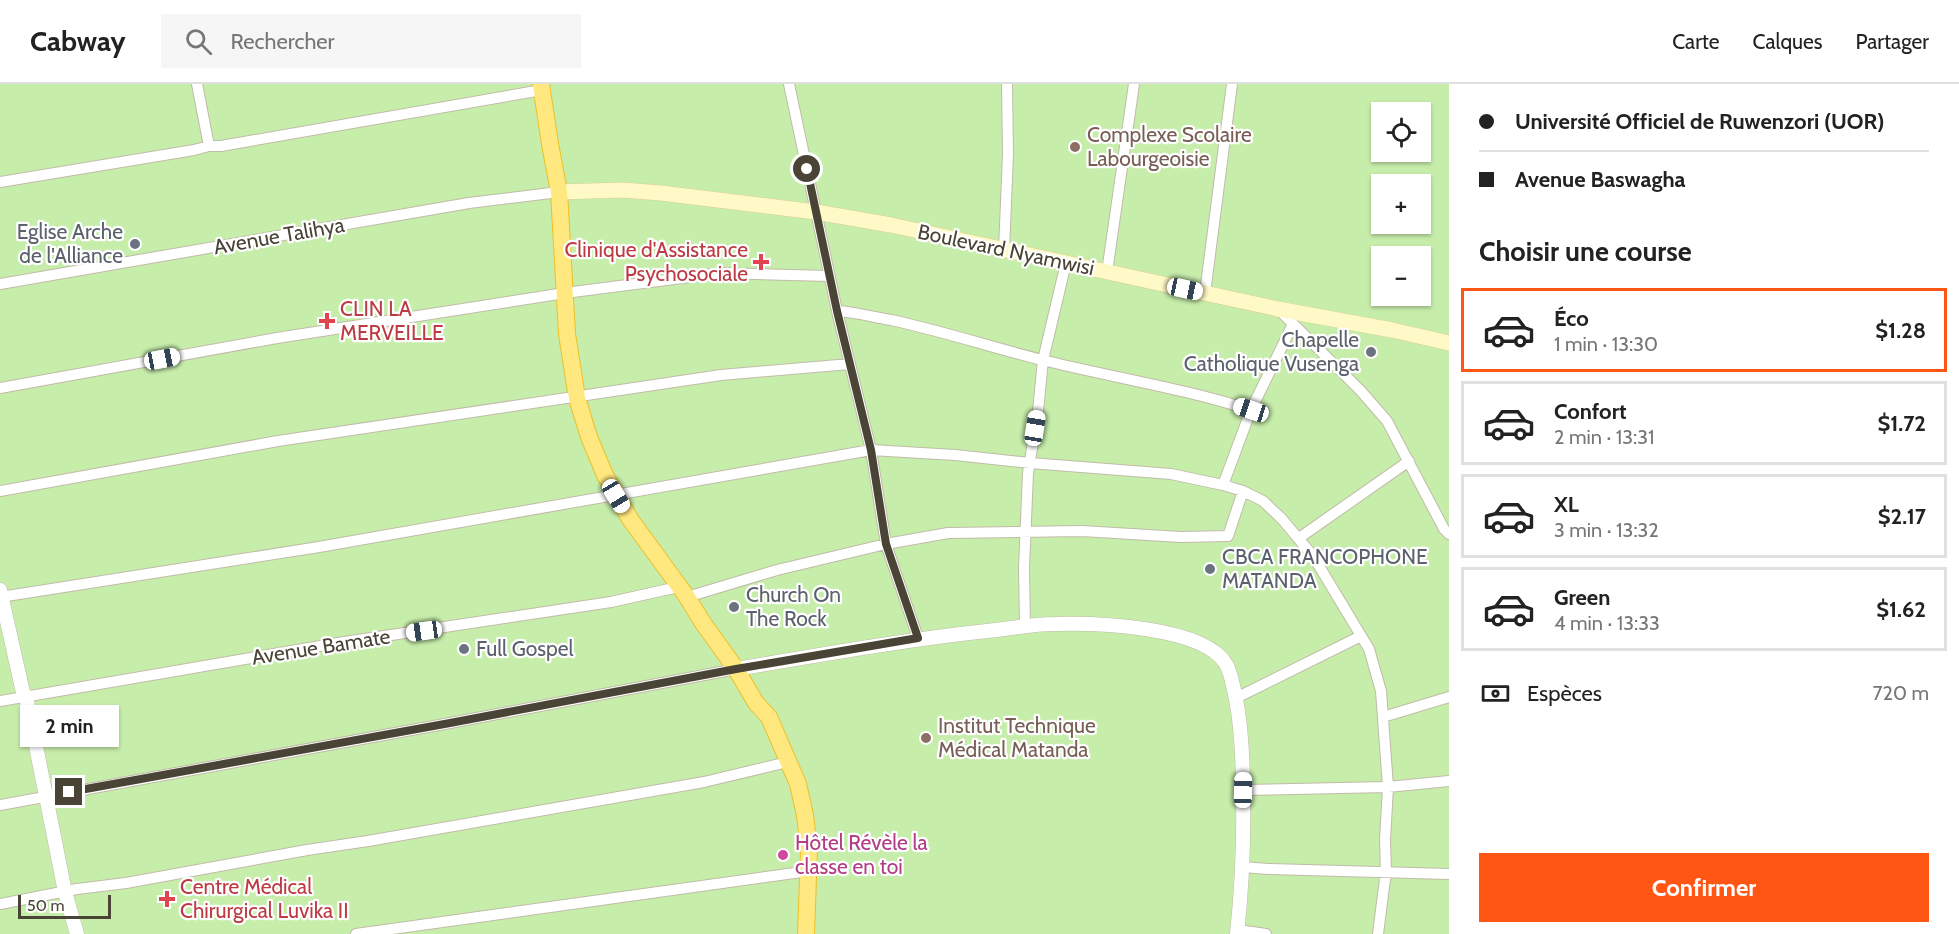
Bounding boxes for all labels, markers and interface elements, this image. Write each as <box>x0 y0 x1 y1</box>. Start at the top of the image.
search box <box>161 14 581 68</box>
text: Cabway <box>30 24 125 58</box>
icon: search <box>182 25 215 58</box>
text: Rechercher <box>230 28 335 55</box>
text: Carte <box>1672 29 1720 54</box>
text: Calques <box>1753 29 1823 54</box>
text: Partager <box>1856 29 1929 54</box>
map controls <box>1371 102 1431 306</box>
button: locate <box>1371 102 1431 162</box>
text: Université Officiel de Ruwenzori (UOR) <box>1515 108 1885 135</box>
place label: Complexe Scolaire Labourgeoisie <box>1087 122 1252 171</box>
marker: Complexe Scolaire Labourgeoisie <box>1068 140 1082 154</box>
route start <box>793 155 820 182</box>
text: Avenue Baswagha <box>1515 166 1685 193</box>
button: + <box>1371 174 1431 234</box>
street label: Avenue Talihya <box>212 212 346 259</box>
place label: Eglise Arche de l'Alliance <box>17 219 123 268</box>
street label: Boulevard Nyamwisi <box>916 219 1097 280</box>
text: Choisir une course <box>1479 235 1692 268</box>
marker: Eglise Arche de l'Alliance <box>128 237 142 251</box>
place label: Clinique d'Assistance Psychosociale <box>564 237 748 286</box>
button: − <box>1371 246 1431 306</box>
marker: Clinique d'Assistance Psychosociale <box>752 253 770 271</box>
car <box>1166 276 1204 302</box>
place label: CLIN LA MERVEILLE <box>340 296 444 345</box>
icon: car <box>1482 303 1536 357</box>
text: Éco <box>1554 305 1589 332</box>
marker: CLIN LA MERVEILLE <box>318 312 336 330</box>
text: $1.28 <box>1875 317 1926 344</box>
place label: Chapelle Catholique Vusenga <box>1184 327 1359 376</box>
text: 1 min · 13:30 <box>1554 332 1658 356</box>
marker: Chapelle Catholique Vusenga <box>1364 345 1378 359</box>
car <box>143 347 181 371</box>
car <box>1231 396 1271 424</box>
icon: car <box>1482 396 1536 450</box>
text: Confort <box>1554 398 1627 425</box>
car <box>1023 409 1047 447</box>
text: $1.72 <box>1877 410 1926 437</box>
text: 2 min · 13:31 <box>1554 425 1655 449</box>
car <box>599 476 633 516</box>
icon: car <box>1482 489 1536 543</box>
text: XL <box>1554 491 1579 518</box>
text: $2.17 <box>1878 503 1926 530</box>
text: 3 min · 13:32 <box>1554 518 1659 542</box>
place label: CBCA FRANCOPHONE MATANDA <box>1222 544 1428 593</box>
marker: CBCA FRANCOPHONE MATANDA <box>1203 562 1217 576</box>
place label: Church On The Rock <box>746 582 841 631</box>
icon: car <box>1482 582 1536 636</box>
text: Green <box>1554 584 1610 611</box>
text: $1.62 <box>1876 596 1926 623</box>
marker: Church On The Rock <box>727 600 741 614</box>
text: 4 min · 13:33 <box>1554 611 1660 635</box>
car <box>405 620 443 642</box>
street label: Avenue Bamate <box>250 623 392 670</box>
place label: Full Gospel <box>476 636 574 661</box>
marker: Full Gospel <box>457 642 471 656</box>
icon: cash <box>1479 677 1512 710</box>
text: Espèces <box>1527 680 1602 707</box>
text: 720 m <box>1872 681 1929 705</box>
callout: 2 min <box>20 705 118 747</box>
place label: Institut Technique Médical Matanda <box>938 713 1096 762</box>
text: 2 min <box>45 714 94 738</box>
marker: Institut Technique Médical Matanda <box>919 731 933 745</box>
car <box>1234 772 1252 808</box>
route end <box>55 778 82 805</box>
place label: Hôtel Révèle la classe en toi <box>795 830 928 879</box>
marker: Hôtel Révèle la classe en toi <box>776 848 790 862</box>
button: Confirmer <box>1479 853 1929 922</box>
place label: Centre Médical Chirurgical Luvika II <box>180 874 349 923</box>
marker: Centre Médical Chirurgical Luvika II <box>158 890 176 908</box>
scale bar <box>18 892 111 920</box>
text: 50 m <box>27 896 64 915</box>

